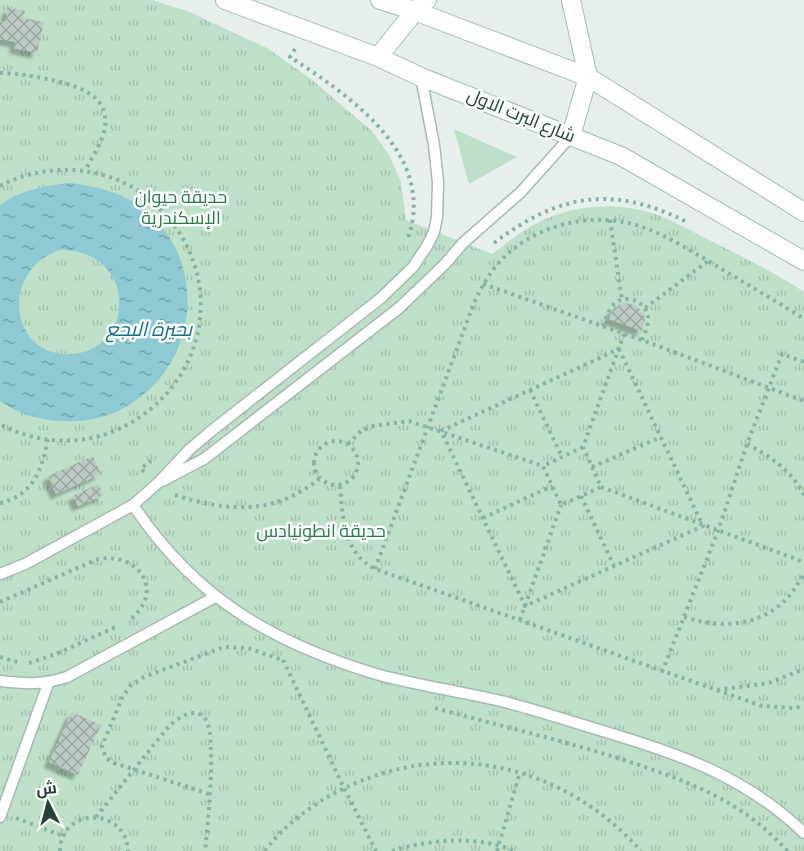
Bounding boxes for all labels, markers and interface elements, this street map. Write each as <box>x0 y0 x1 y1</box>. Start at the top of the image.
street label: شارع البرت الاول <box>463 83 579 149</box>
park label: حديقة حيوان الإسكندرية <box>135 185 227 231</box>
water label: بحيرة البجع <box>105 316 194 344</box>
park label: حديقة انطونيادس <box>256 519 386 544</box>
north arrow <box>18 773 78 833</box>
text: ش <box>35 777 58 801</box>

